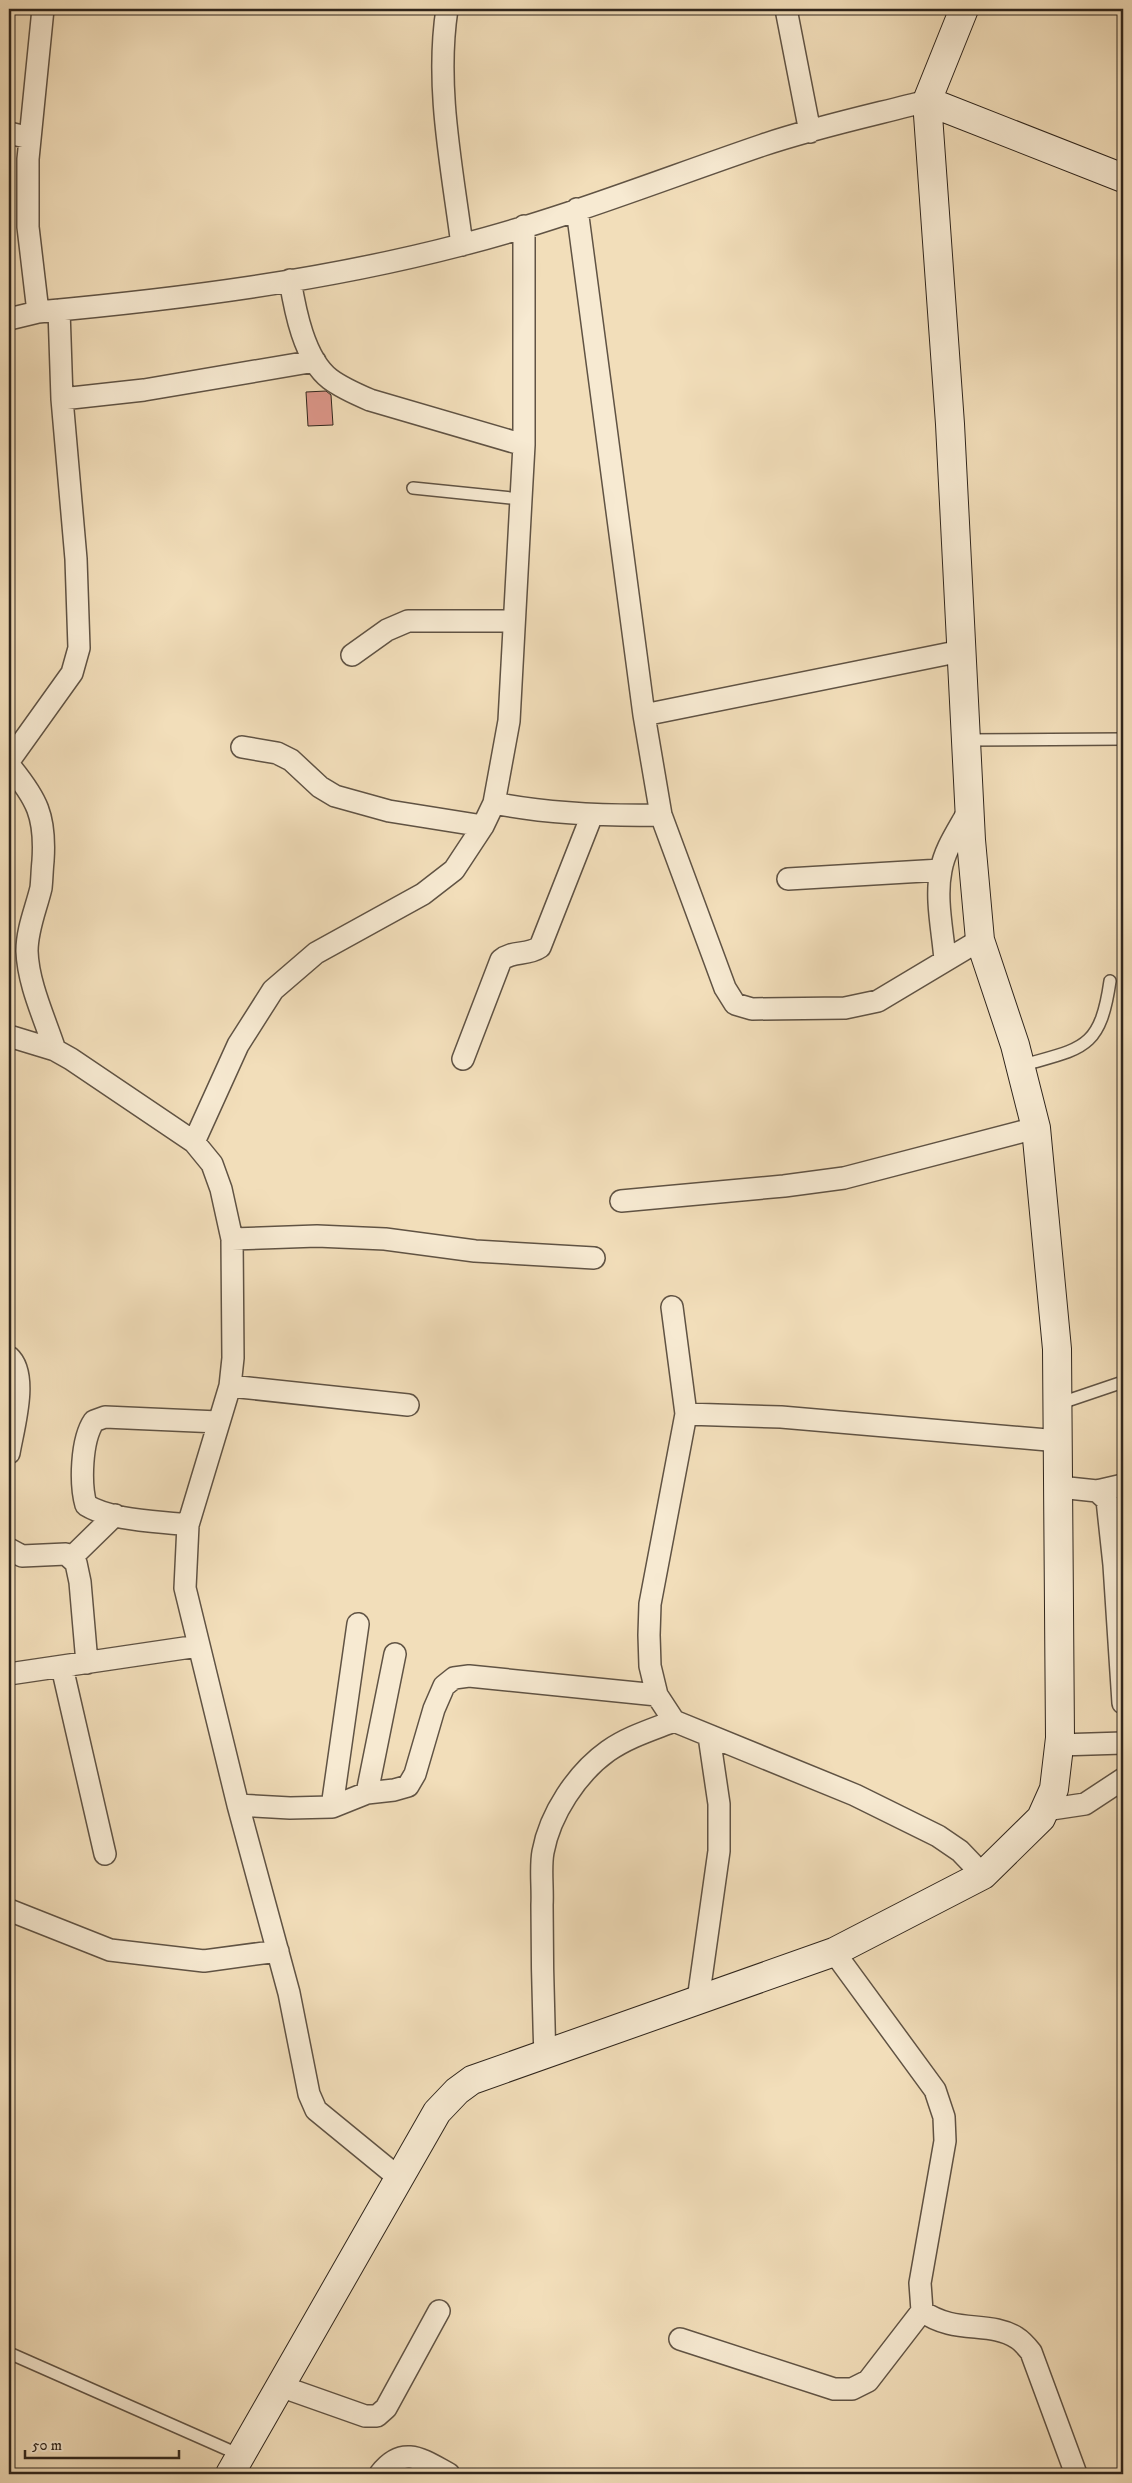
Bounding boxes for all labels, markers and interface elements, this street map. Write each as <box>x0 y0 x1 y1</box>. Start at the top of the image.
scale bar <box>25 2428 179 2460</box>
text: 50 m <box>32 2436 62 2455</box>

